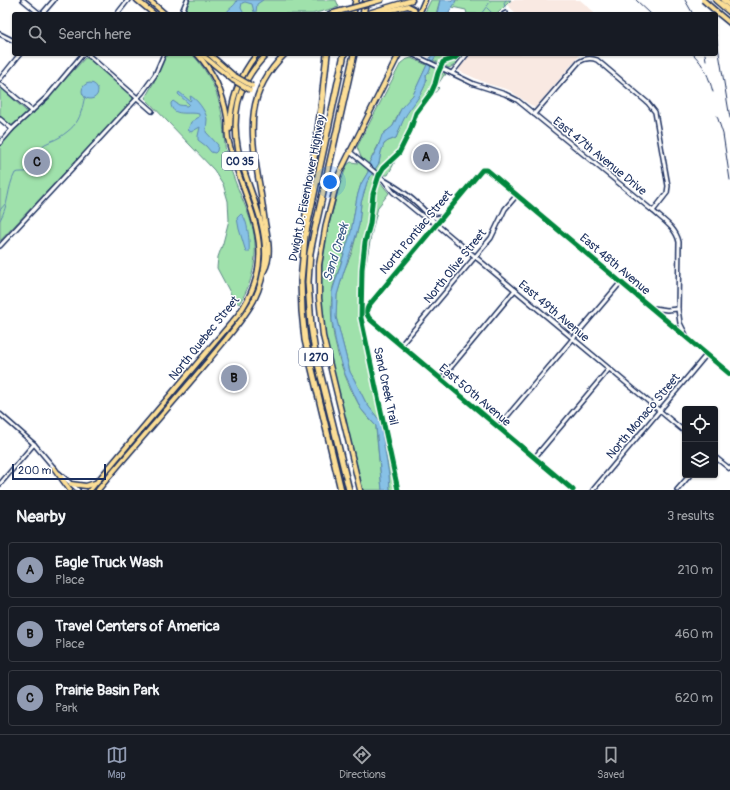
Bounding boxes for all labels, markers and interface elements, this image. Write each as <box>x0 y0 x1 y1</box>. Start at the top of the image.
search box <box>12 12 718 56</box>
icon: search <box>26 23 48 45</box>
text: Search here <box>58 25 131 44</box>
street label: Dwight D. Eisenhower Highway <box>286 113 329 263</box>
street label: East 47th Avenue Drive <box>550 114 650 199</box>
pin: A <box>413 142 439 172</box>
pin: C <box>24 147 50 177</box>
road number: CO 35 <box>222 152 258 170</box>
your location <box>320 172 340 192</box>
street label: North Pontiac Street <box>377 187 456 277</box>
water label: Sand Creek <box>319 220 353 284</box>
street label: North Olive Street <box>421 226 490 307</box>
street label: East 48th Avenue <box>576 230 653 298</box>
street label: East 49th Avenue <box>515 277 592 345</box>
street label: North Quebec Street <box>166 293 243 384</box>
street label: Sand Creek Trail <box>370 346 401 427</box>
road number: I 270 <box>299 348 333 366</box>
street label: East 50th Avenue <box>436 361 514 430</box>
pin: B <box>221 363 247 393</box>
street label: North Monaco Street <box>603 370 684 462</box>
map controls <box>682 406 718 478</box>
button: locate <box>682 406 718 442</box>
button: layers <box>682 442 718 478</box>
scale bar <box>12 462 106 481</box>
text: 200 m <box>18 464 51 477</box>
text: Nearby <box>16 506 65 527</box>
text: 3 results <box>667 508 714 524</box>
text: Eagle Truck Wash <box>55 553 163 572</box>
text: A <box>26 562 34 578</box>
text: 210 m <box>677 562 713 578</box>
text: Place <box>55 572 84 588</box>
text: Travel Centers of America <box>55 617 220 636</box>
text: B <box>26 626 34 642</box>
text: 460 m <box>675 626 713 642</box>
text: Place <box>55 636 84 652</box>
text: Prairie Basin Park <box>55 681 159 700</box>
text: C <box>26 690 34 706</box>
text: 620 m <box>675 690 713 706</box>
text: Park <box>55 700 78 716</box>
tab: Map <box>106 744 128 781</box>
tab: Directions <box>339 744 386 781</box>
tab: Saved <box>597 744 624 781</box>

